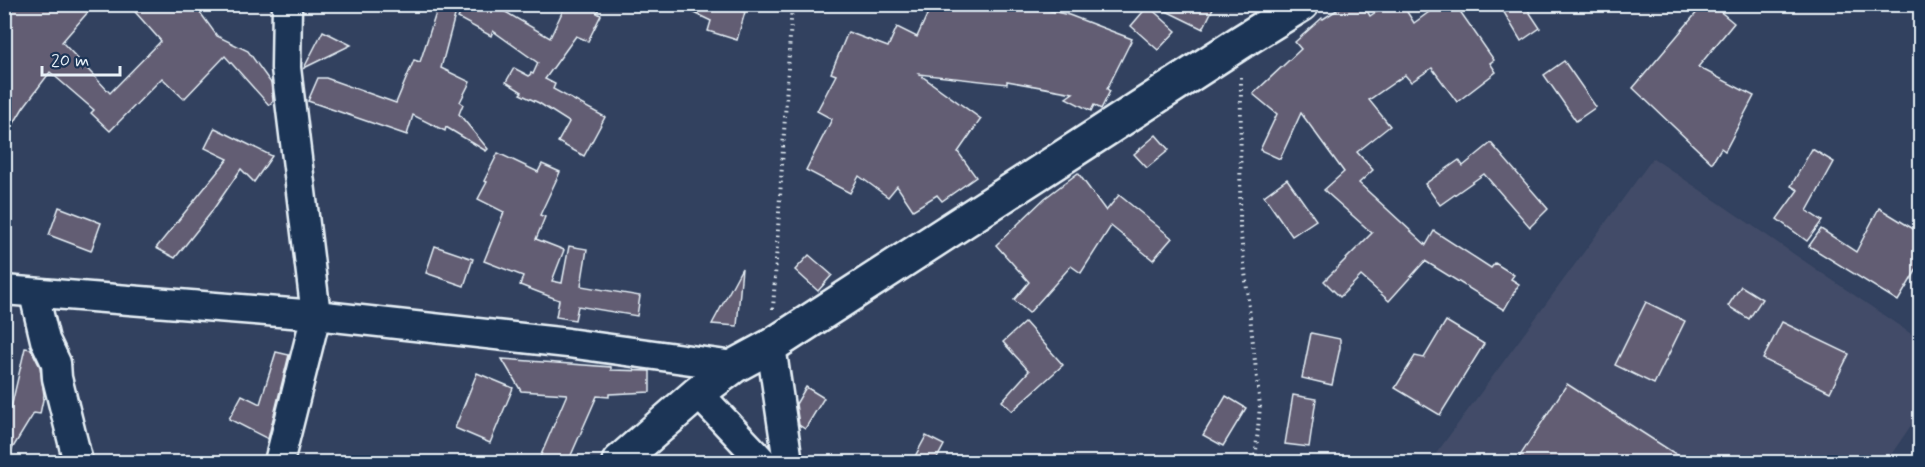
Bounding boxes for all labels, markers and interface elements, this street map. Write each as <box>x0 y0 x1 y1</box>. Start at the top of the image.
scale bar <box>42 39 120 77</box>
text: 20 m <box>51 49 89 73</box>

